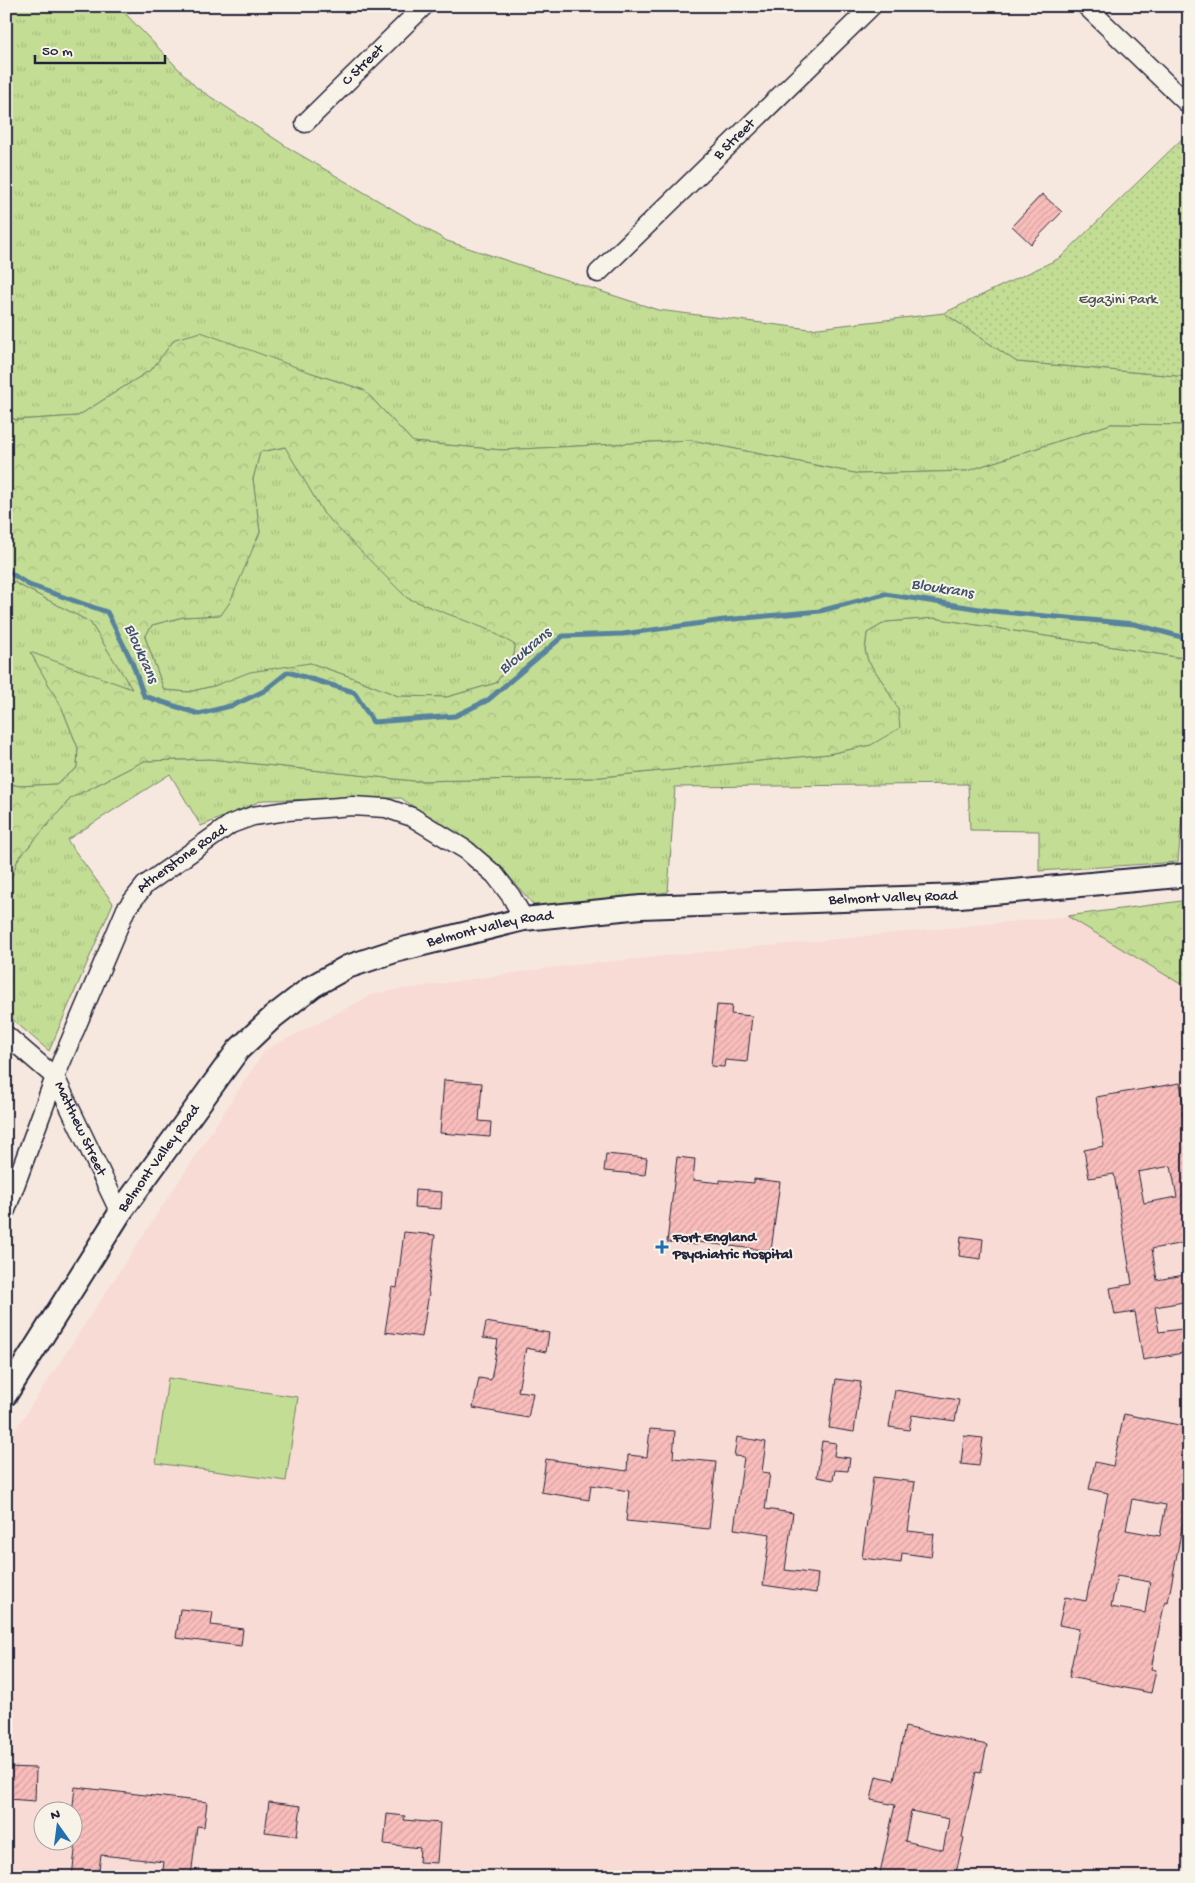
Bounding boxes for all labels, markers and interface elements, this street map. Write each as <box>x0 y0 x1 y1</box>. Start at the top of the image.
scale bar <box>35 32 165 64</box>
street label: C Street <box>339 40 390 90</box>
text: 50 m <box>42 43 73 61</box>
street label: B Street <box>709 114 761 165</box>
park label: Egazini Park <box>1079 291 1159 309</box>
water label: Bloukrans <box>910 576 977 605</box>
water label: Bloukrans <box>119 622 162 688</box>
water label: Bloukrans <box>496 623 558 679</box>
street label: Atherstone Road <box>133 820 232 897</box>
street label: Belmont Valley Road <box>827 887 959 910</box>
street label: Belmont Valley Road <box>424 907 555 952</box>
street label: Matthew Street <box>50 1079 111 1180</box>
street label: Belmont Valley Road <box>114 1100 205 1217</box>
place label: Fort England Psychiatric Hospital <box>672 1229 793 1264</box>
marker: Fort England Psychiatric Hospital <box>655 1240 669 1254</box>
north arrow <box>32 1800 82 1850</box>
text: N <box>49 1806 62 1825</box>

